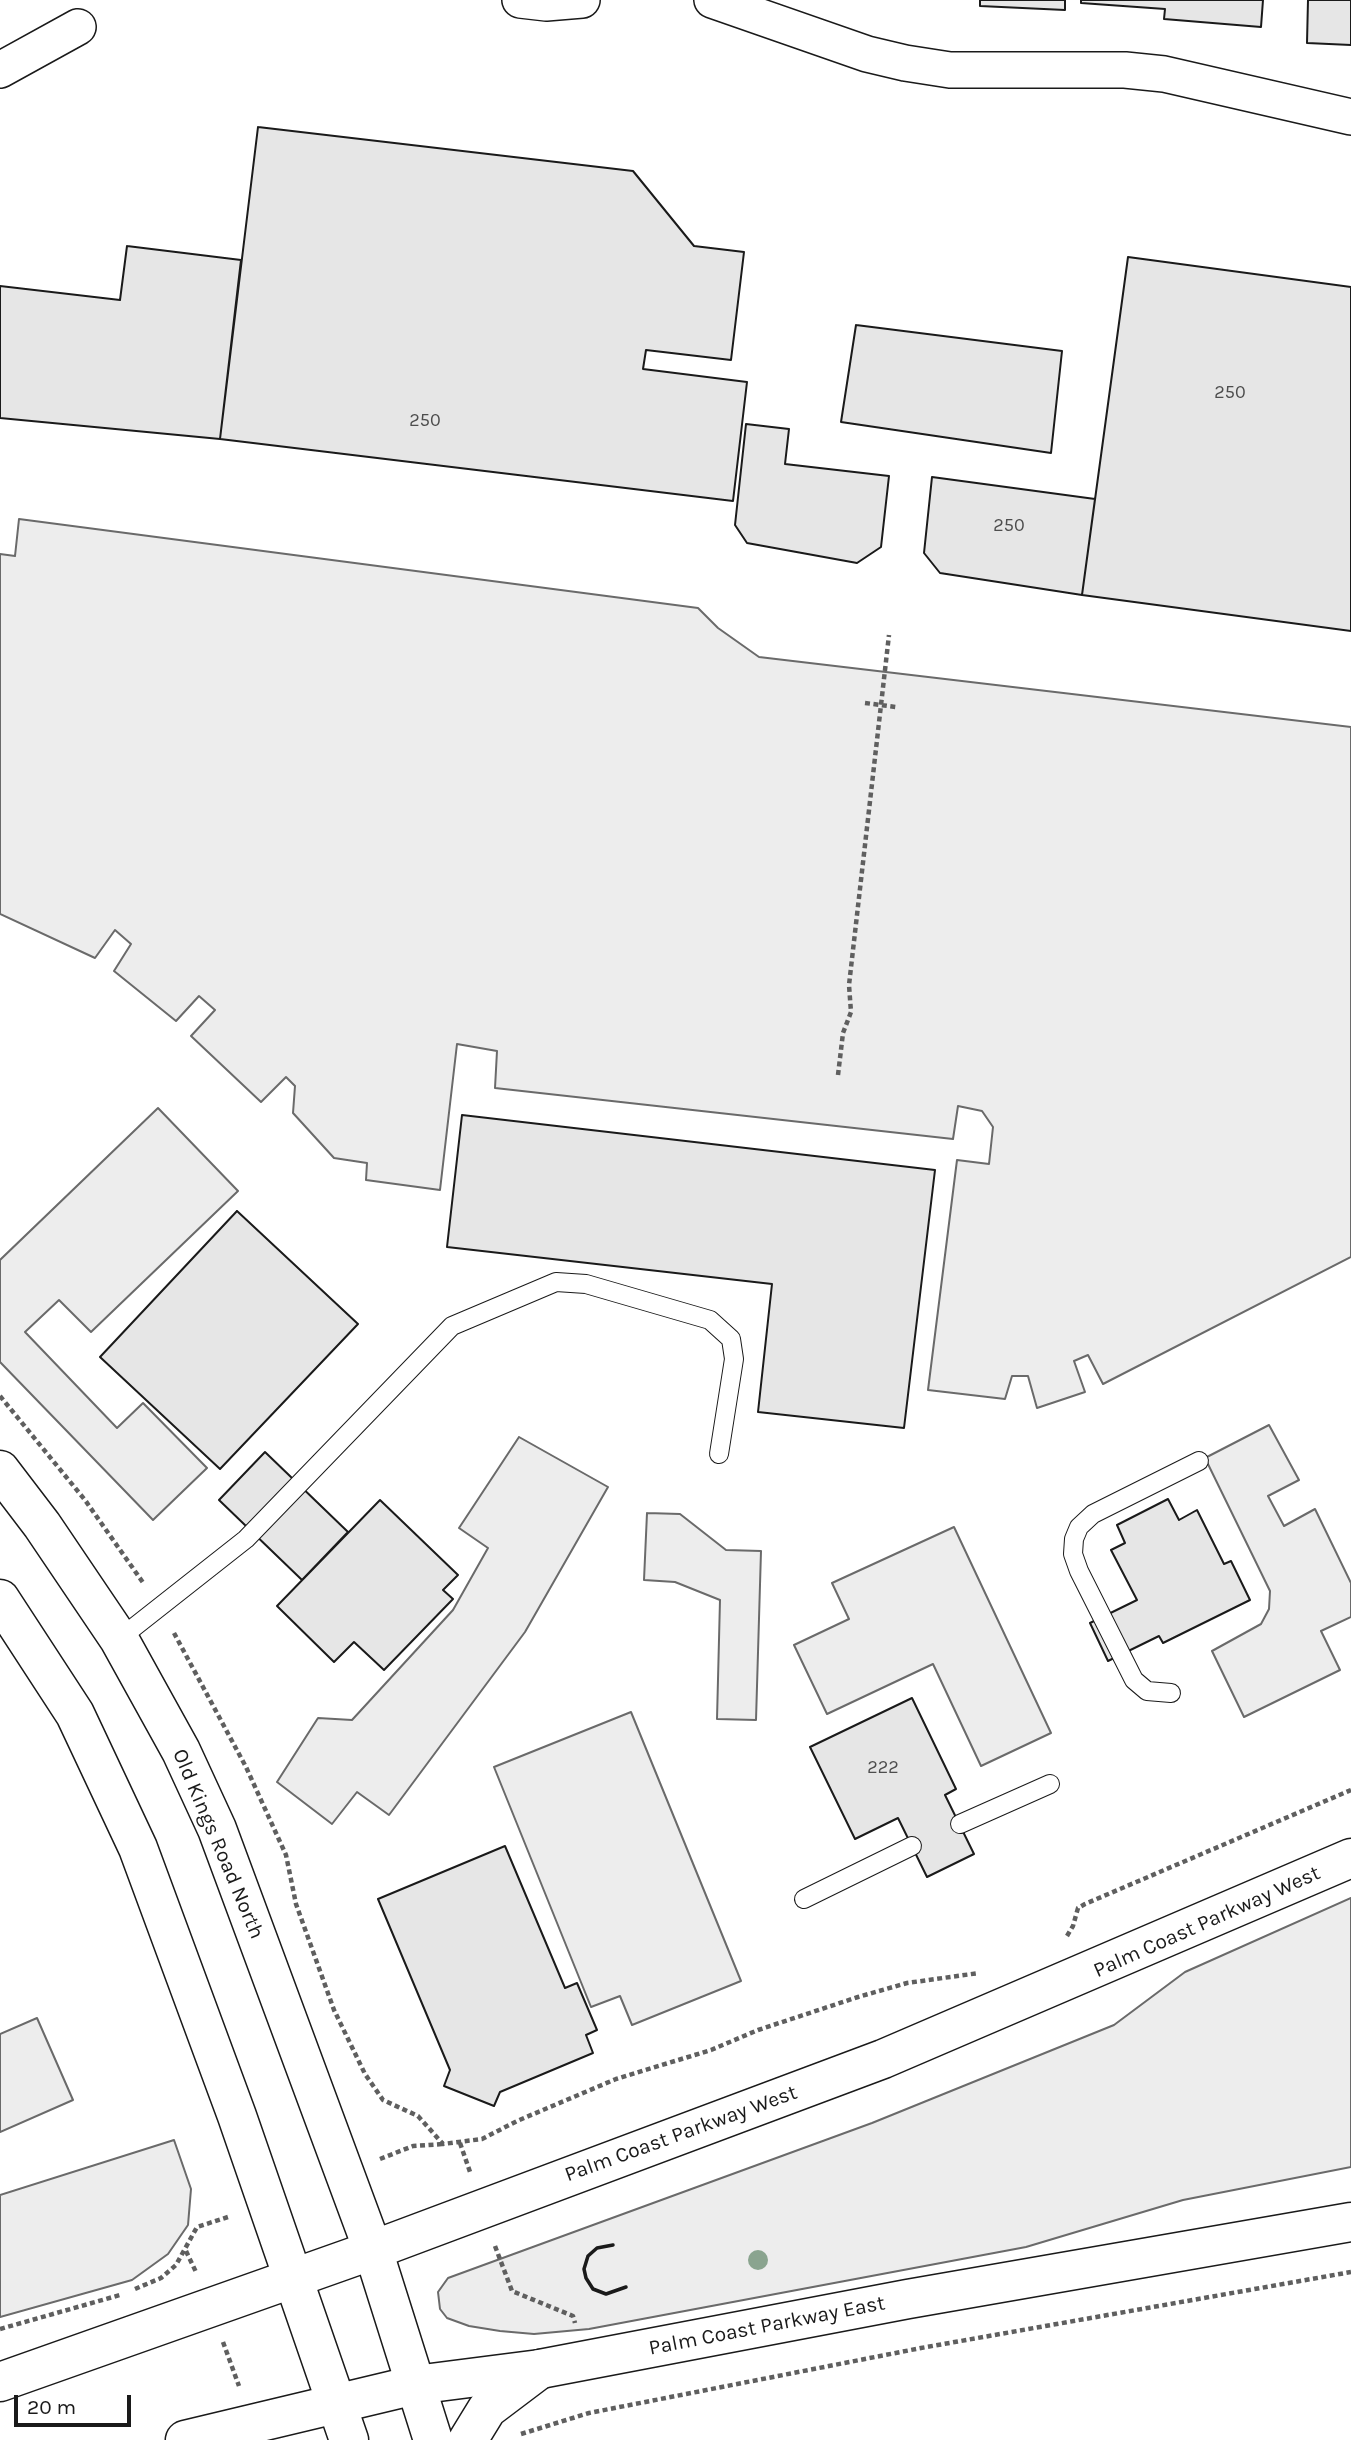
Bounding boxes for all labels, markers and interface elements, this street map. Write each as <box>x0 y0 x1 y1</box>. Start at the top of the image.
house number: 250 <box>1214 382 1246 404</box>
house number: 250 <box>409 410 441 432</box>
house number: 250 <box>993 515 1025 537</box>
street label: Old Kings Road North <box>167 1745 269 1943</box>
house number: 222 <box>867 1757 899 1779</box>
street label: Palm Coast Parkway West <box>1090 1861 1324 1983</box>
street label: Palm Coast Parkway West <box>561 2080 801 2188</box>
street label: Palm Coast Parkway East <box>647 2291 887 2361</box>
scale bar <box>18 2380 135 2424</box>
text: 20 m <box>27 2395 76 2419</box>

